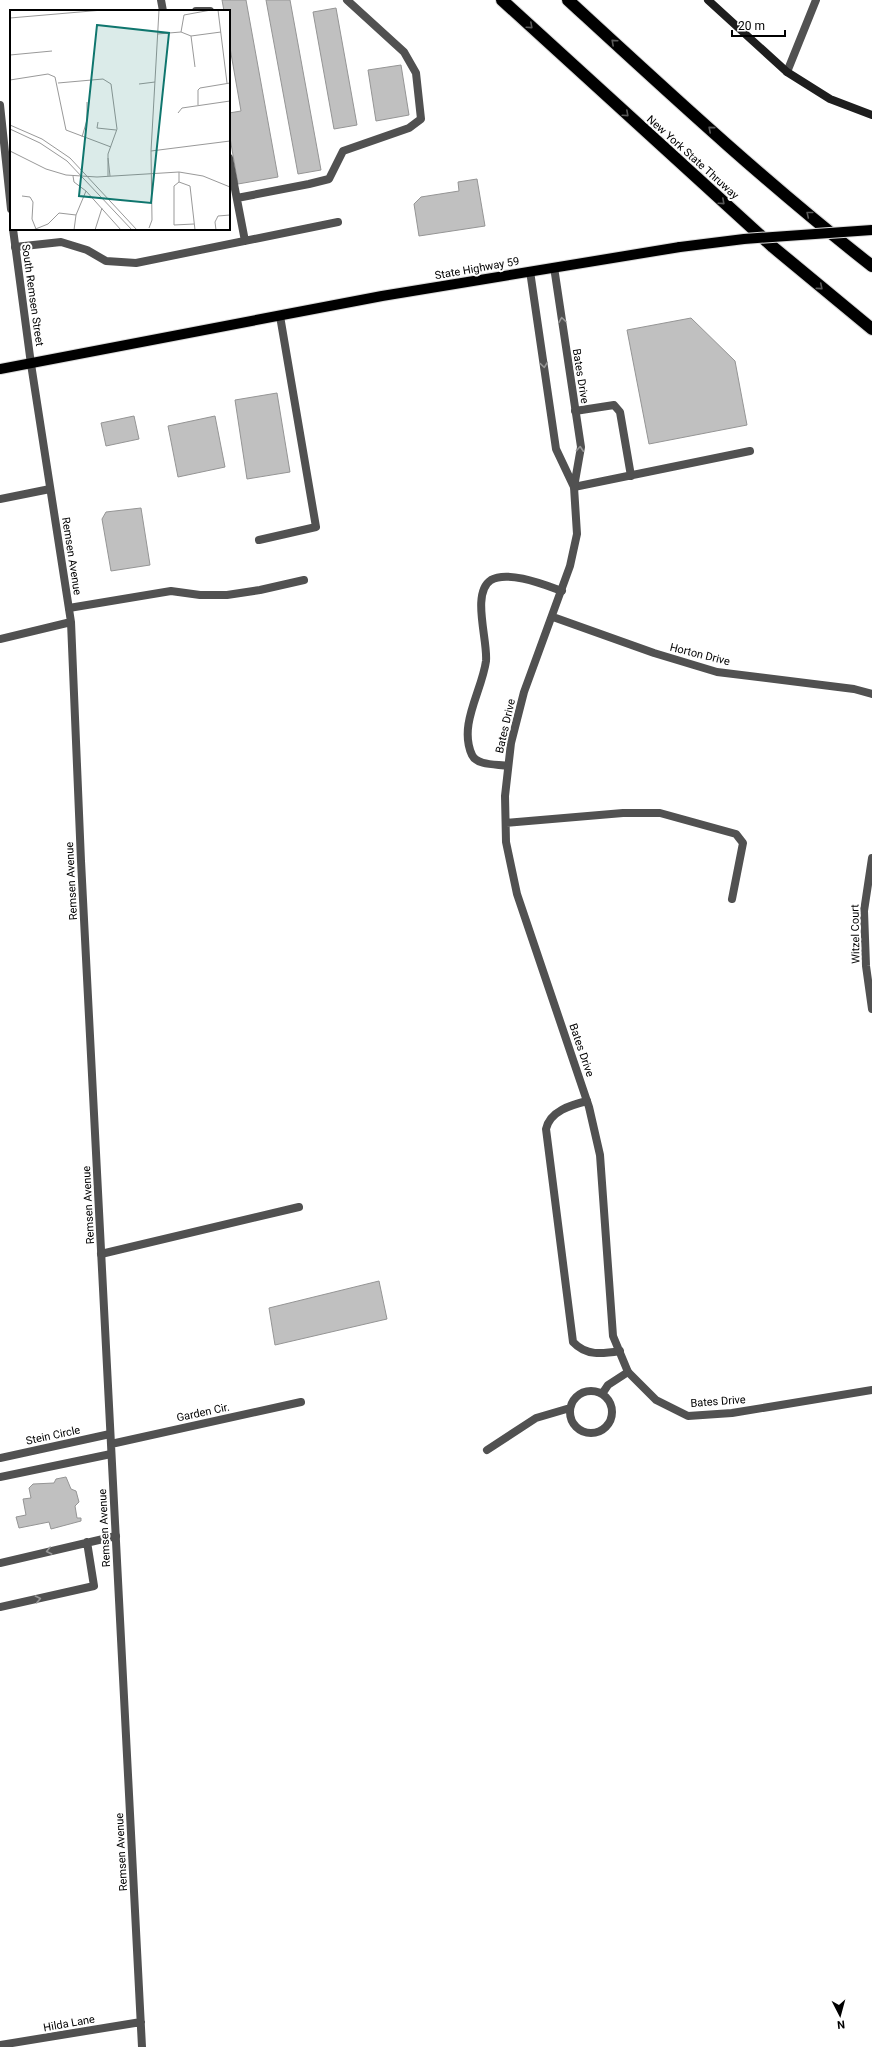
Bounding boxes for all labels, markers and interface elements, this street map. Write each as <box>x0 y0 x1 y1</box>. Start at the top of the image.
inset map <box>10 10 230 230</box>
scale bar <box>732 12 785 38</box>
text: 20 m <box>738 19 765 33</box>
one-way arrow <box>526 22 533 29</box>
one-way arrow <box>612 40 619 47</box>
one-way arrow <box>622 109 629 116</box>
street label: New York State Thruway <box>644 113 742 203</box>
one-way arrow <box>708 127 716 134</box>
one-way arrow <box>718 197 725 204</box>
one-way arrow <box>807 212 814 219</box>
street label: South Remsen Street <box>19 243 46 347</box>
street label: State Highway 59 <box>434 255 520 282</box>
one-way arrow <box>816 283 823 290</box>
one-way arrow <box>558 317 567 323</box>
street label: Bates Drive <box>570 348 591 405</box>
one-way arrow <box>539 362 548 368</box>
one-way arrow <box>575 446 584 452</box>
street label: Remsen Avenue <box>59 516 84 596</box>
street label: Horton Drive <box>669 641 731 668</box>
street label: Bates Drive <box>493 698 518 755</box>
street label: Remsen Avenue <box>63 841 80 921</box>
street label: Witzel Court <box>848 904 863 964</box>
street label: Bates Drive <box>566 1022 597 1079</box>
street label: Remsen Avenue <box>80 1165 97 1245</box>
street label: Bates Drive <box>690 1393 746 1410</box>
street label: Garden Cir. <box>175 1401 231 1424</box>
street label: Stein Circle <box>25 1423 82 1448</box>
street label: Remsen Avenue <box>96 1488 113 1568</box>
one-way arrow <box>46 1546 53 1555</box>
one-way arrow <box>35 1595 41 1603</box>
street label: Remsen Avenue <box>113 1812 130 1892</box>
north arrow <box>820 1995 860 2035</box>
street label: Hilda Lane <box>42 2013 96 2034</box>
text: N <box>836 2018 846 2031</box>

